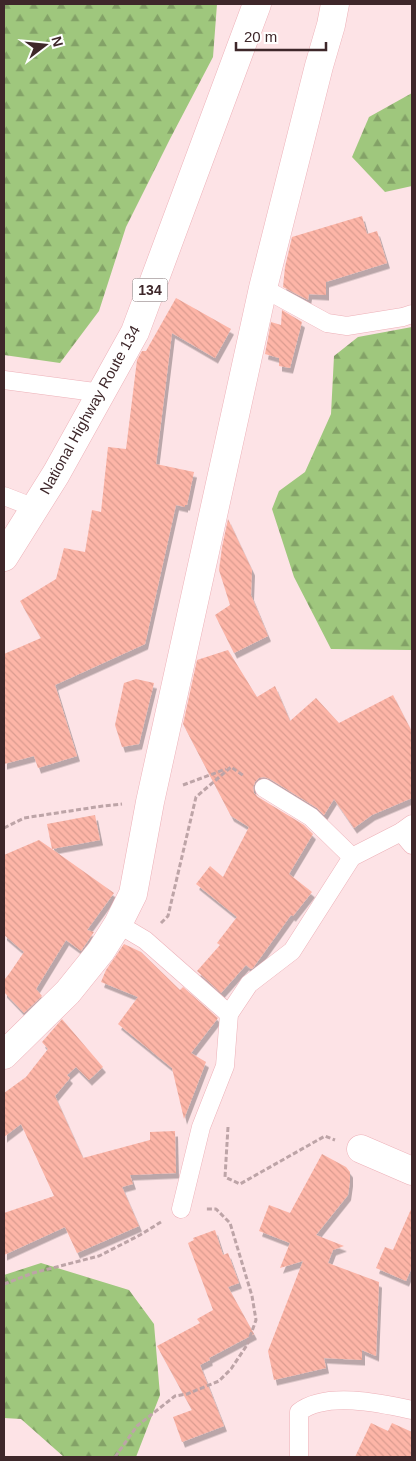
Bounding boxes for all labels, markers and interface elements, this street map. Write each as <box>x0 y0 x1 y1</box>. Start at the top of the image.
north arrow <box>20 20 70 70</box>
scale bar <box>236 20 326 52</box>
text: 20 m <box>244 28 277 45</box>
text: N <box>48 34 67 48</box>
road number: 134 <box>132 278 168 302</box>
street label: National Highway Route 134 <box>36 322 143 497</box>

